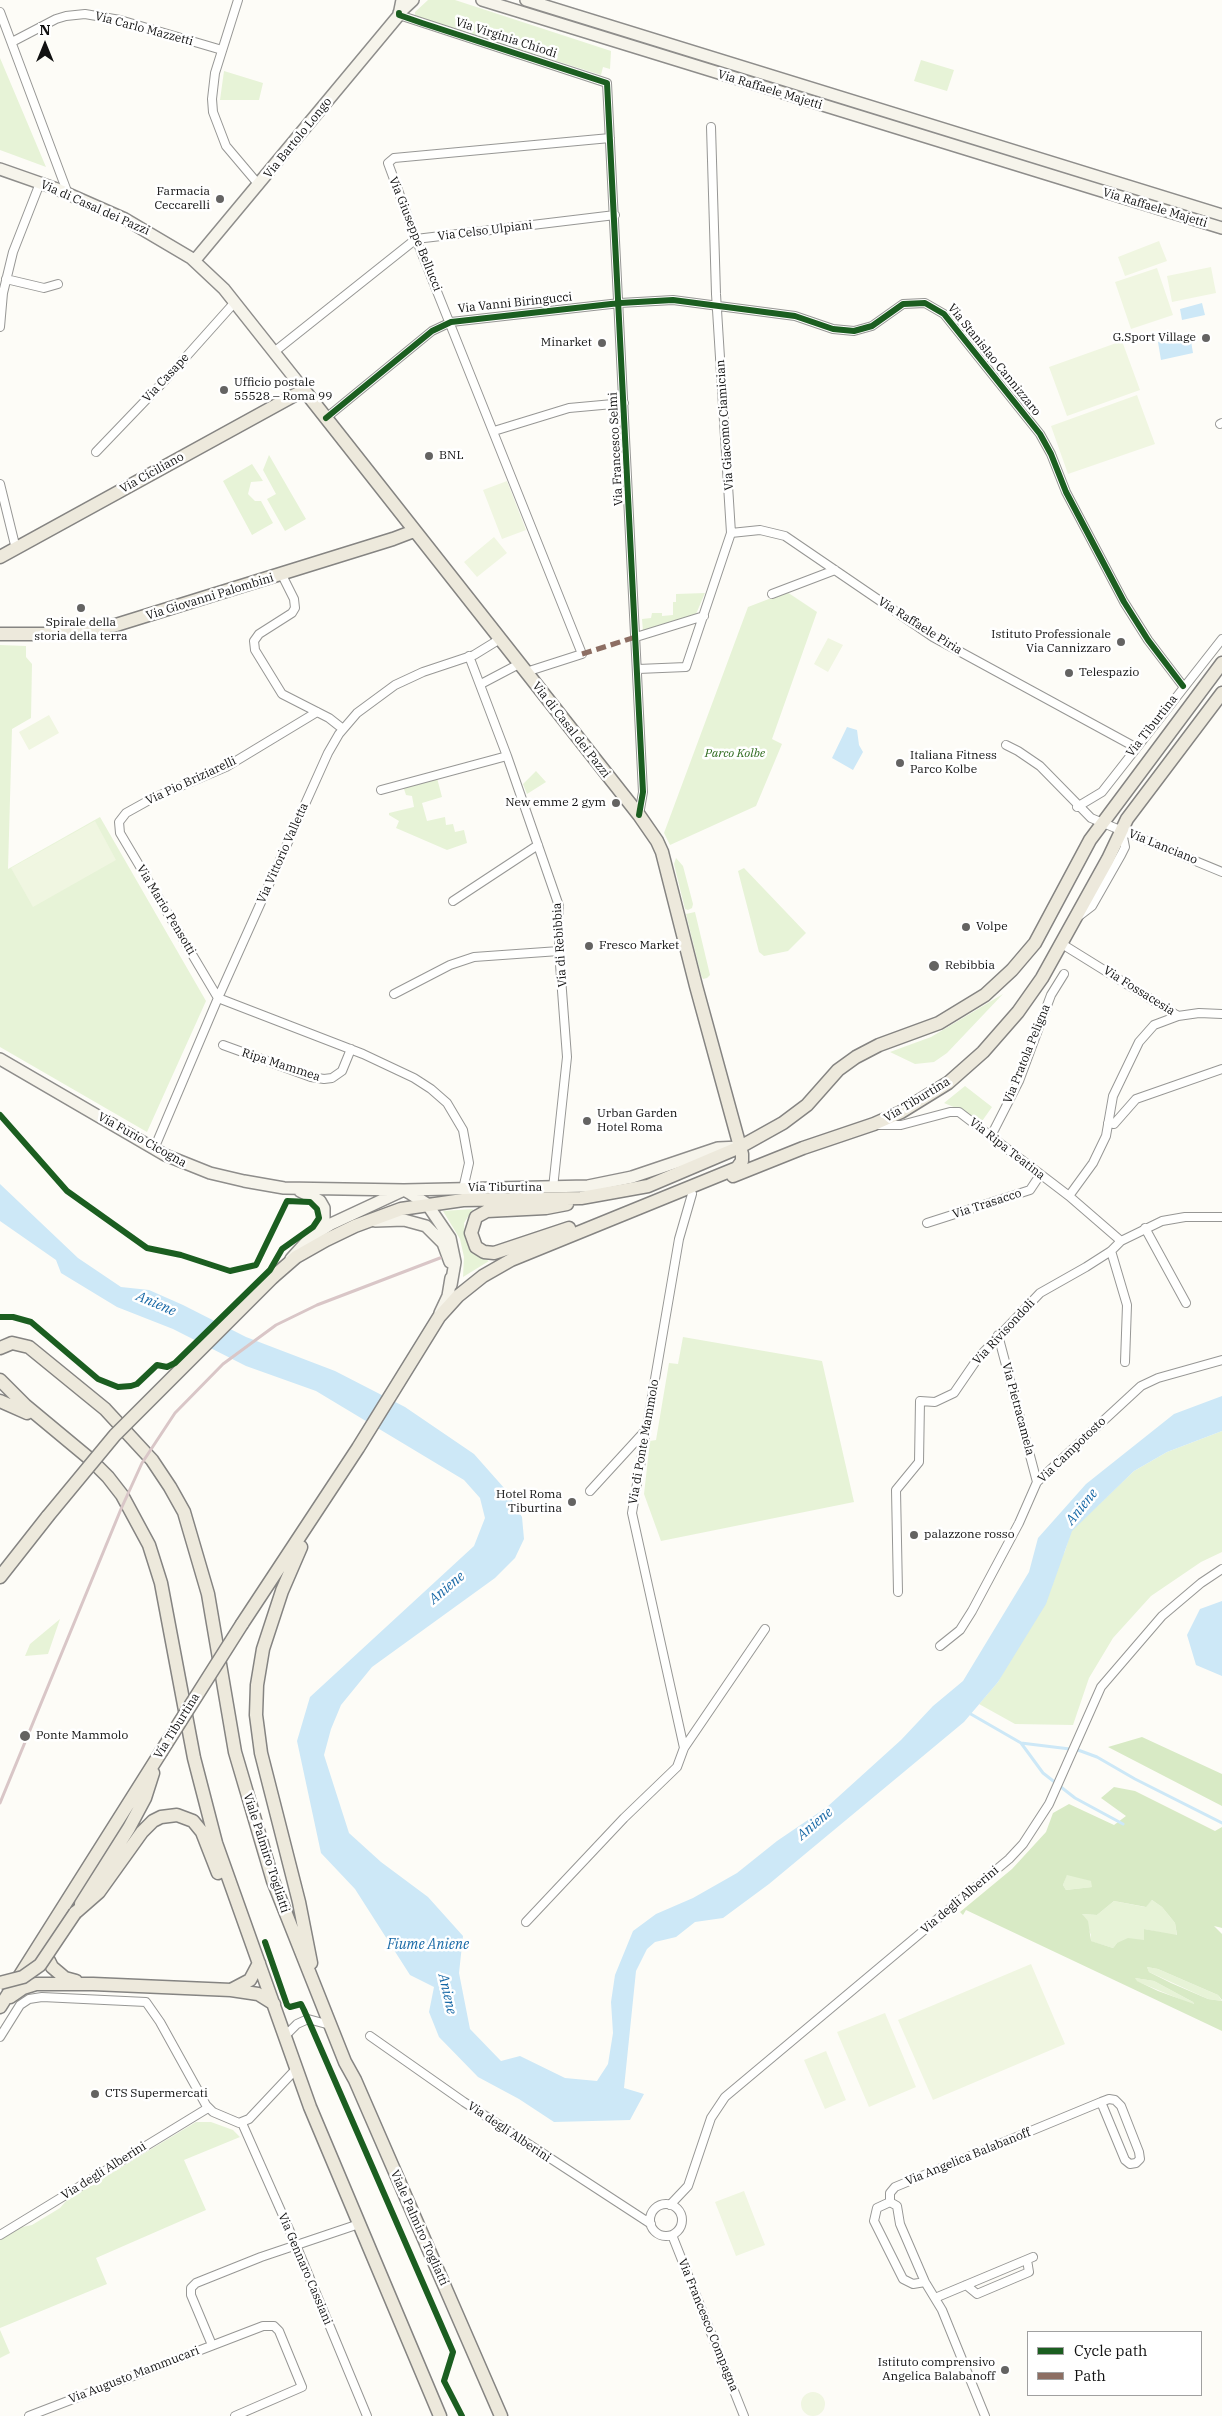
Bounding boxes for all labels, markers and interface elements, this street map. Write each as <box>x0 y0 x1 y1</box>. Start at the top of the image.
street label: Via Carlo Mazzetti <box>93 9 195 49</box>
street label: Via Virginia Chiodi <box>453 15 559 61</box>
north arrow <box>20 20 70 70</box>
text: N <box>39 21 51 39</box>
street label: Via Raffaele Majetti <box>716 67 824 113</box>
street label: Via Bartolo Longo <box>261 95 335 181</box>
street label: Via Giuseppe Bellucci <box>385 175 445 293</box>
street label: Via di Casal dei Pazzi <box>38 177 152 239</box>
place label: Farmacia Ceccarelli <box>154 185 210 213</box>
street label: Via Raffaele Majetti <box>1101 185 1209 231</box>
marker: Farmacia Ceccarelli <box>214 193 226 205</box>
street label: Via Celso Ulpiani <box>437 218 533 244</box>
street label: Via Vanni Biringucci <box>457 290 573 316</box>
street label: Via Stanislao Cannizzaro <box>944 301 1044 419</box>
place label: G.Sport Village <box>1113 331 1196 345</box>
marker: G.Sport Village <box>1200 332 1212 344</box>
place label: Minarket <box>541 336 592 350</box>
marker: Minarket <box>596 337 608 349</box>
street label: Via Casape <box>140 351 192 405</box>
street label: Via Giacomo Ciamician <box>713 359 737 491</box>
place label: Ufficio postale 55528 – Roma 99 <box>234 376 332 404</box>
marker: Ufficio postale 55528 – Roma 99 <box>218 384 230 396</box>
street label: Via Francesco Selmi <box>606 392 626 506</box>
place label: BNL <box>439 449 464 463</box>
street label: Via Ciciliano <box>118 450 186 496</box>
marker: BNL <box>423 450 435 462</box>
street label: Via Giovanni Palombini <box>144 571 276 623</box>
street label: Via Raffaele Piria <box>875 594 965 658</box>
marker: Spirale della storia della terra <box>75 602 87 614</box>
place label: Spirale della storia della terra <box>34 616 128 644</box>
place label: Istituto Professionale Via Cannizzaro <box>991 628 1111 656</box>
marker: Istituto Professionale Via Cannizzaro <box>1115 636 1127 648</box>
place label: Telespazio <box>1079 666 1139 680</box>
marker: Telespazio <box>1063 667 1075 679</box>
street label: Via di Casal dei Pazzi <box>529 679 613 781</box>
street label: Via Tiburtina <box>1123 692 1181 760</box>
park label: Parco Kolbe <box>705 747 765 761</box>
place label: Italiana Fitness Parco Kolbe <box>910 749 997 777</box>
street label: Via Pio Briziarelli <box>144 754 238 808</box>
marker: Italiana Fitness Parco Kolbe <box>894 757 906 769</box>
place label: New emme 2 gym <box>505 796 606 810</box>
marker: New emme 2 gym <box>610 797 622 809</box>
street label: Via Vittorio Valletta <box>254 801 312 905</box>
street label: Via Lanciano <box>1126 827 1200 867</box>
street label: Via Mario Pensotti <box>133 862 199 958</box>
street label: Via di Rebibbia <box>550 902 570 988</box>
place label: Volpe <box>976 920 1008 934</box>
marker: Volpe <box>960 921 972 933</box>
place label: Fresco Market <box>599 939 679 953</box>
marker: Fresco Market <box>583 940 595 952</box>
marker: Rebibbia <box>927 959 941 973</box>
place label: Rebibbia <box>945 959 995 973</box>
street label: Via Fossacesia <box>1101 963 1177 1019</box>
street label: Via Pratola Peligna <box>1001 1002 1053 1106</box>
street label: Ripa Mammea <box>240 1046 322 1084</box>
street label: Via Tiburtina <box>881 1075 953 1125</box>
place label: Urban Garden Hotel Roma <box>597 1107 677 1135</box>
street label: Via Furio Cicogna <box>95 1110 189 1170</box>
marker: Urban Garden Hotel Roma <box>581 1115 593 1127</box>
street label: Via Ripa Teatina <box>966 1115 1048 1183</box>
street label: Via Tiburtina <box>468 1181 542 1195</box>
street label: Via Trasacco <box>951 1186 1023 1222</box>
water label: Aniene <box>134 1288 178 1320</box>
street label: Via Rivisondoli <box>970 1296 1038 1368</box>
street label: Via Pietracamela <box>999 1361 1037 1457</box>
street label: Via di Ponte Mammolo <box>626 1378 662 1506</box>
street label: Via Campotosto <box>1035 1414 1109 1486</box>
water label: Aniene <box>1062 1486 1102 1528</box>
place label: Hotel Roma Tiburtina <box>496 1488 562 1516</box>
marker: Hotel Roma Tiburtina <box>566 1496 578 1508</box>
place label: palazzone rosso <box>924 1528 1014 1542</box>
marker: palazzone rosso <box>908 1529 920 1541</box>
water label: Aniene <box>426 1568 468 1608</box>
street label: Via Tiburtina <box>151 1690 203 1762</box>
marker: Ponte Mammolo <box>18 1729 32 1743</box>
place label: Ponte Mammolo <box>36 1729 128 1743</box>
street label: Viale Palmiro Togliatti <box>240 1791 292 1915</box>
water label: Aniene <box>794 1804 836 1844</box>
street label: Via degli Alberini <box>918 1863 1002 1937</box>
water label: Fiume Aniene <box>387 1937 469 1953</box>
water label: Aniene <box>434 1972 460 2016</box>
place label: CTS Supermercati <box>105 2087 208 2101</box>
marker: CTS Supermercati <box>89 2088 101 2100</box>
street label: Via degli Alberini <box>465 2099 553 2165</box>
street label: Via Angelica Balabanoff <box>903 2125 1033 2189</box>
street label: Via degli Alberini <box>59 2139 149 2203</box>
street label: Viale Palmiro Togliatti <box>387 2168 451 2288</box>
street label: Via Gennaro Cassiani <box>275 2211 335 2327</box>
street label: Via Francesco Compagna <box>675 2256 741 2394</box>
legend <box>1027 2331 1202 2396</box>
text: Cycle path <box>1074 2341 1147 2360</box>
street label: Via Augusto Mammucari <box>67 2343 201 2407</box>
place label: Istituto comprensivo Angelica Balabanoff <box>878 2356 995 2384</box>
marker: Istituto comprensivo Angelica Balabanoff <box>999 2364 1011 2376</box>
text: Path <box>1074 2366 1106 2385</box>

